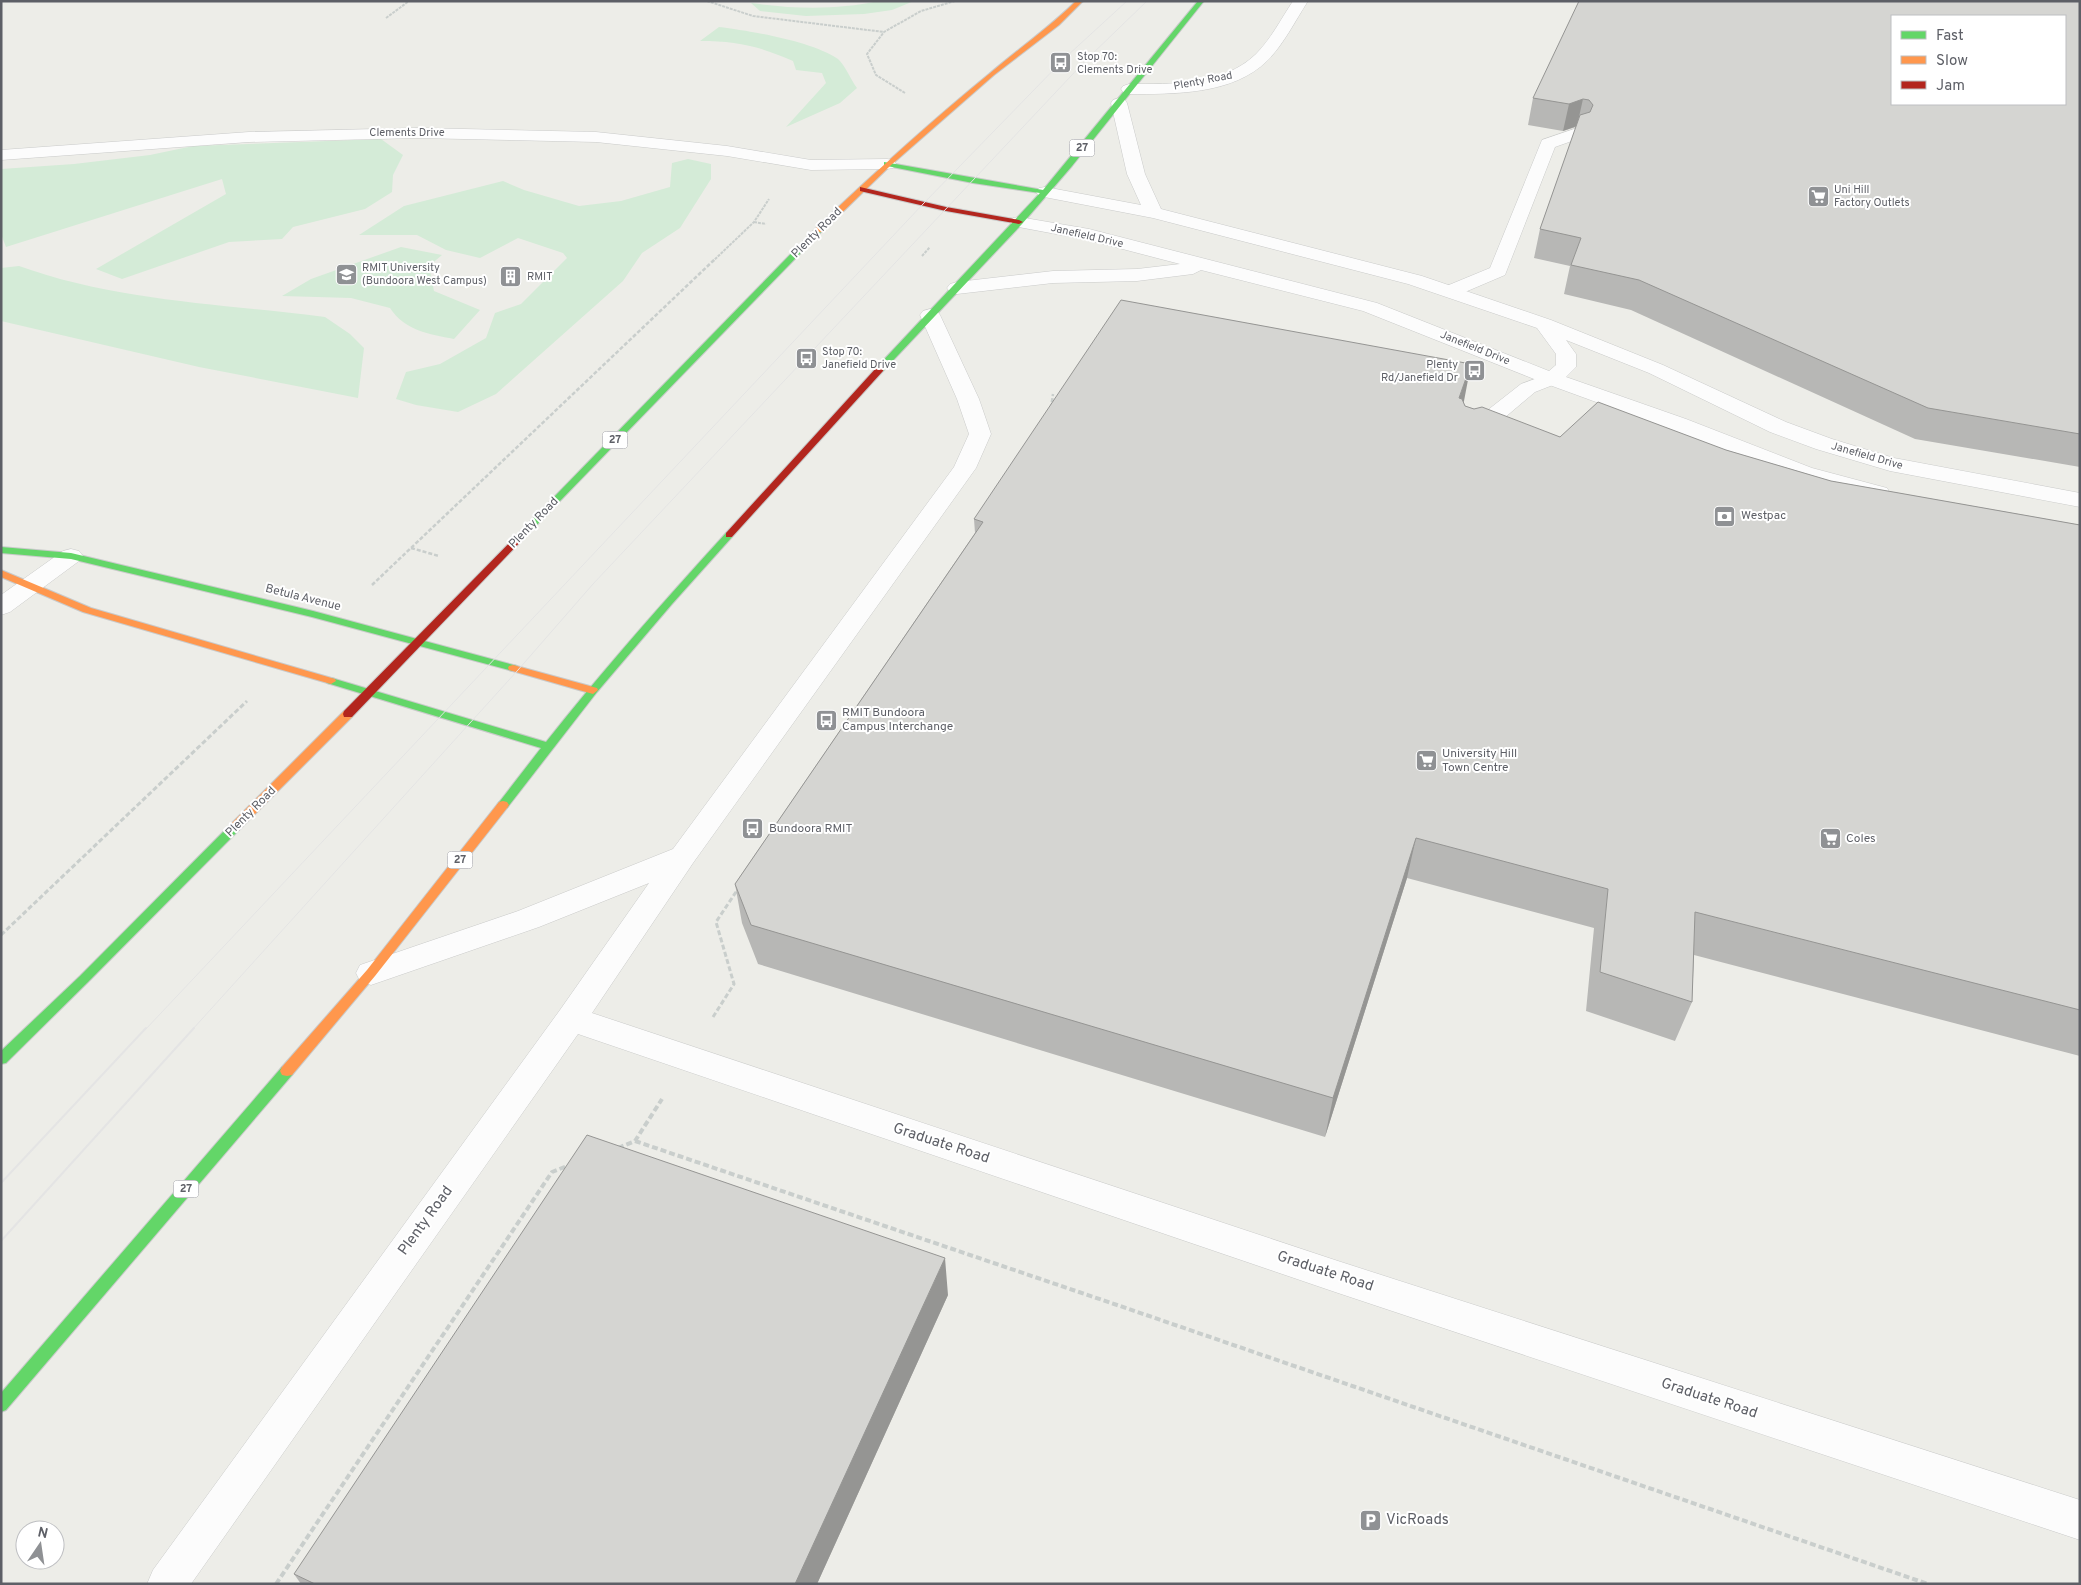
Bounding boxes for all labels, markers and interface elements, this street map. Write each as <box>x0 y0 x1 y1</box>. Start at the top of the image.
legend <box>1891 15 2066 105</box>
text: Fast <box>1936 27 1964 46</box>
place label: Stop 70: Clements Drive <box>1077 50 1153 77</box>
bus stop icon: Stop 70: Clements Drive <box>1049 51 1073 75</box>
text: Slow <box>1936 52 1968 71</box>
street label: Plenty Road <box>1172 68 1234 94</box>
text: Jam <box>1936 77 1965 96</box>
street label: Clements Drive <box>369 126 445 140</box>
road number: 27 <box>1070 140 1094 156</box>
place label: Uni Hill Factory Outlets <box>1834 183 1910 210</box>
supermarket icon: Uni Hill Factory Outlets <box>1806 184 1830 208</box>
street label: Plenty Road <box>788 204 846 262</box>
street label: Janefield Drive <box>1049 221 1125 251</box>
place label: RMIT University (Bundoora West Campus) <box>362 261 487 288</box>
school or university icon: RMIT University (Bundoora West Campus) <box>334 262 358 286</box>
building icon: RMIT <box>499 265 523 289</box>
place label: RMIT <box>527 270 553 284</box>
street label: Janefield Drive <box>1438 328 1512 368</box>
place label: Stop 70: Janefield Drive <box>822 345 896 372</box>
bus stop icon: Stop 70: Janefield Drive <box>794 346 818 370</box>
place label: Plenty Rd/Janefield Dr <box>1381 358 1459 385</box>
bus stop icon: Plenty Rd/Janefield Dr <box>1462 359 1486 383</box>
road number: 27 <box>602 432 628 448</box>
street label: Janefield Drive <box>1829 439 1905 473</box>
street label: Plenty Road <box>506 494 562 552</box>
bank icon: Westpac <box>1713 504 1737 528</box>
place label: Westpac <box>1741 508 1786 524</box>
street label: Betula Avenue <box>264 581 342 615</box>
place label: RMIT Bundoora Campus Interchange <box>842 705 953 735</box>
bus stop icon: RMIT Bundoora Campus Interchange <box>814 708 838 732</box>
place label: University Hill Town Centre <box>1442 746 1517 776</box>
supermarket icon: University Hill Town Centre <box>1414 749 1438 773</box>
street label: Plenty Road <box>222 783 280 841</box>
bus stop icon: Bundoora RMIT <box>741 817 765 841</box>
place label: Bundoora RMIT <box>769 821 852 837</box>
supermarket icon: Coles <box>1818 827 1842 851</box>
place label: Coles <box>1846 831 1876 847</box>
road number: 27 <box>448 852 472 868</box>
street label: Graduate Road <box>890 1119 992 1169</box>
road number: 27 <box>174 1180 198 1198</box>
street label: Plenty Road <box>394 1182 458 1260</box>
street label: Graduate Road <box>1274 1247 1376 1297</box>
street label: Graduate Road <box>1658 1374 1760 1424</box>
parking icon: VicRoads <box>1358 1508 1382 1532</box>
place label: VicRoads <box>1386 1511 1449 1530</box>
north arrow <box>15 1520 65 1570</box>
text: N <box>36 1524 49 1543</box>

